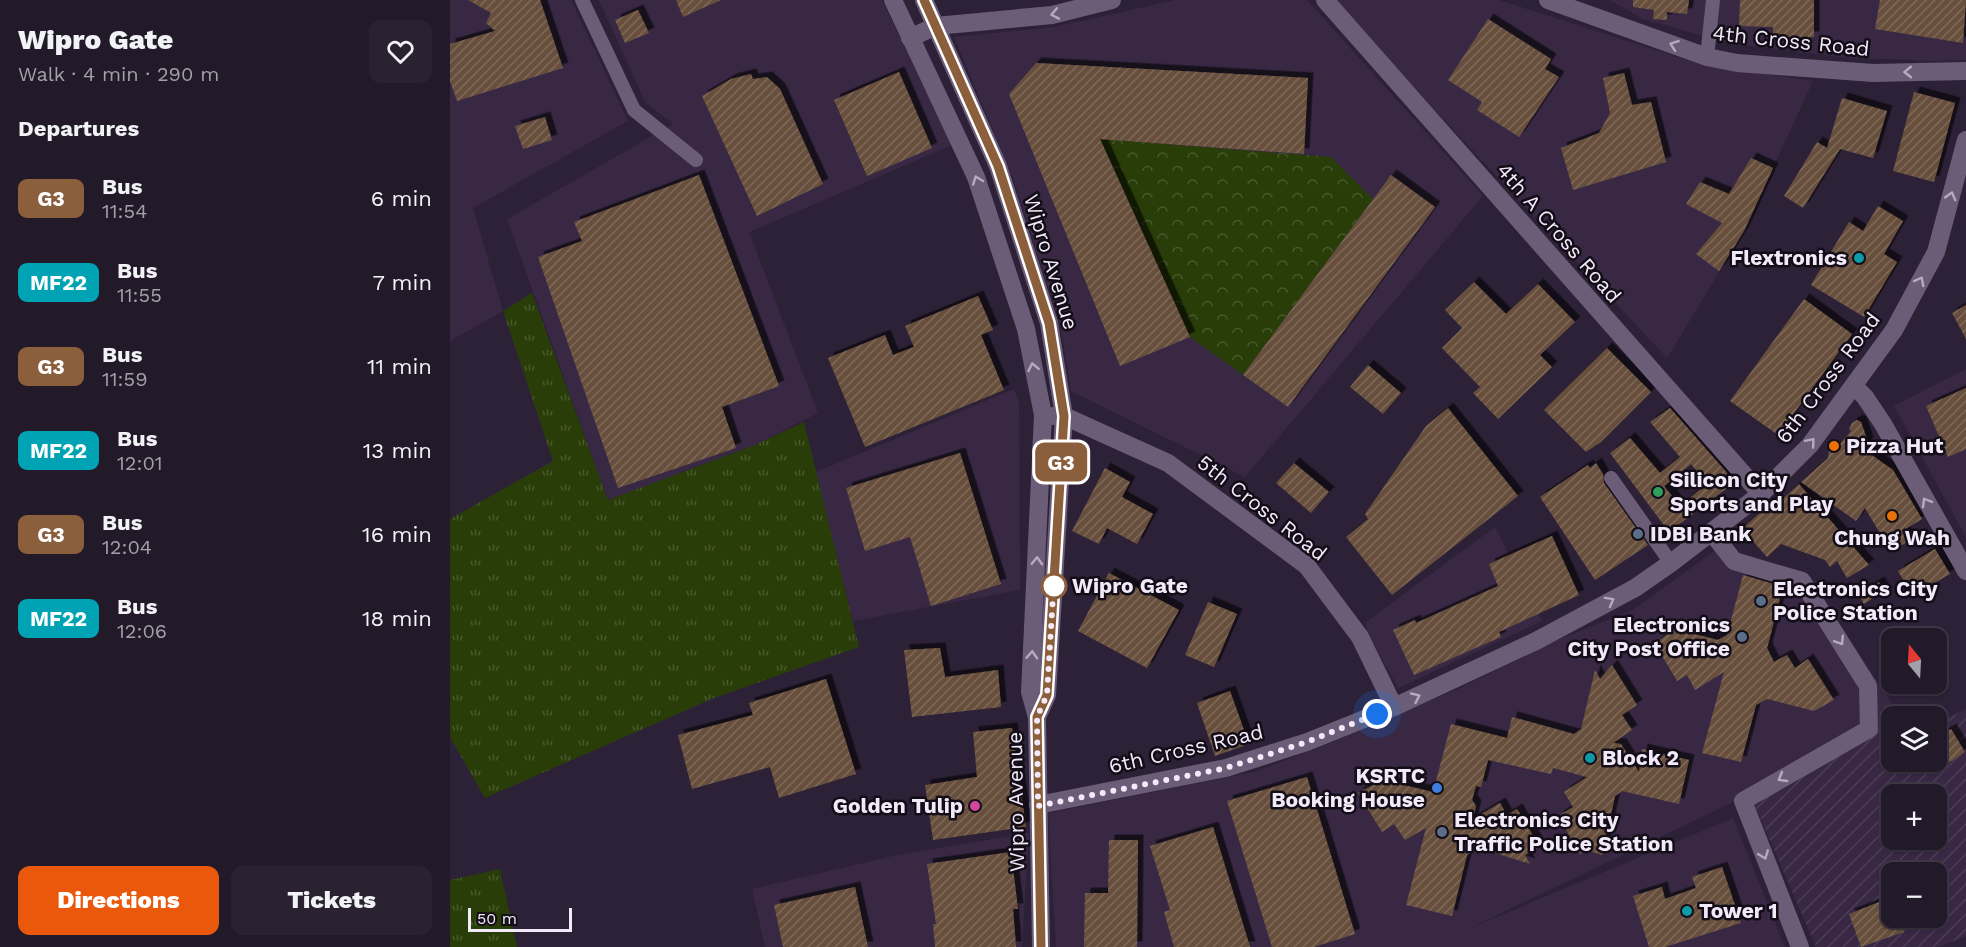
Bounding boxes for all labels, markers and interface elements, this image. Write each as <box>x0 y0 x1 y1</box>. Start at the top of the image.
one-way arrow <box>1050 7 1060 20</box>
button: heart <box>369 20 432 83</box>
street label: 4th Cross Road <box>1711 20 1871 61</box>
text: Wipro Gate <box>18 23 173 56</box>
one-way arrow <box>1669 39 1679 52</box>
text: Walk · 4 min · 290 m <box>18 62 219 86</box>
one-way arrow <box>1903 66 1912 78</box>
text: Departures <box>18 116 139 141</box>
street label: 4th A Cross Road <box>1492 158 1627 308</box>
text: Bus <box>102 174 142 199</box>
one-way arrow <box>972 176 984 187</box>
text: G3 <box>37 186 65 211</box>
text: 6 min <box>371 186 432 211</box>
street label: Wipro Avenue <box>1019 191 1084 333</box>
one-way arrow <box>1943 191 1956 201</box>
text: 11:54 <box>102 199 147 223</box>
place label: Flextronics <box>1730 245 1847 270</box>
marker: Flextronics <box>1852 251 1866 265</box>
text: Bus <box>117 258 157 283</box>
text: MF22 <box>30 270 87 295</box>
text: 7 min <box>372 270 432 295</box>
one-way arrow <box>1913 277 1924 287</box>
text: 11:55 <box>117 283 162 307</box>
street label: 6th Cross Road <box>1770 307 1885 448</box>
text: Bus <box>102 342 142 367</box>
text: G3 <box>37 354 65 379</box>
text: 11 min <box>367 354 432 379</box>
one-way arrow <box>1027 362 1040 372</box>
text: 11:59 <box>102 367 148 391</box>
text: Bus <box>117 426 157 451</box>
place label: Pizza Hut <box>1846 433 1943 458</box>
text: MF22 <box>30 438 87 463</box>
text: 13 min <box>363 438 432 463</box>
one-way arrow <box>1804 438 1815 449</box>
marker: Pizza Hut <box>1827 439 1841 453</box>
line badge: G3 <box>1034 442 1088 482</box>
street label: 5th Cross Road <box>1193 449 1332 566</box>
text: G3 <box>1047 450 1075 475</box>
text: 12:01 <box>117 451 163 475</box>
place label: Silicon City Sports and Play <box>1670 467 1833 516</box>
marker: Silicon City Sports and Play <box>1651 485 1665 499</box>
one-way arrow <box>1922 498 1933 508</box>
marker: Chung Wah <box>1885 509 1899 523</box>
text: Bus <box>102 510 142 535</box>
place label: IDBI Bank <box>1650 521 1752 546</box>
text: G3 <box>37 522 65 547</box>
text: 16 min <box>362 522 432 547</box>
place label: Chung Wah <box>1834 525 1950 550</box>
marker: IDBI Bank <box>1631 527 1645 541</box>
text: 12:04 <box>102 535 152 559</box>
one-way arrow <box>1030 556 1043 565</box>
marker: Wipro Gate <box>1041 573 1067 599</box>
place label: Wipro Gate <box>1072 573 1188 598</box>
place label: Electronics City Police Station <box>1773 576 1938 625</box>
text: Bus <box>117 594 157 619</box>
marker: Electronics City Police Station <box>1754 594 1768 608</box>
one-way arrow <box>1603 597 1614 608</box>
text: MF22 <box>30 606 87 631</box>
text: 18 min <box>362 606 432 631</box>
place label: Electronics City Post Office <box>1568 612 1730 661</box>
text: 12:06 <box>117 619 167 643</box>
north arrow <box>1881 628 1947 694</box>
map controls <box>1881 628 1947 928</box>
marker: Electronics City Post Office <box>1735 630 1749 644</box>
one-way arrow <box>1832 635 1844 645</box>
one-way arrow <box>1025 651 1038 660</box>
one-way arrow <box>1410 693 1421 705</box>
your location <box>1362 699 1392 729</box>
button: layers <box>1881 706 1947 772</box>
street label: 6th Cross Road <box>1106 719 1265 778</box>
street label: Wipro Avenue <box>1002 732 1029 872</box>
place label: Block 2 <box>1602 745 1679 770</box>
marker: Block 2 <box>1583 751 1597 765</box>
place label: KSRTC Booking House <box>1271 763 1425 812</box>
one-way arrow <box>1778 771 1788 782</box>
marker: KSRTC Booking House <box>1430 781 1444 795</box>
button: + <box>1881 784 1947 850</box>
place label: Golden Tulip <box>833 793 963 818</box>
marker: Golden Tulip <box>968 799 982 813</box>
place label: Electronics City Traffic Police Station <box>1454 807 1673 856</box>
marker: Electronics City Traffic Police Station <box>1435 825 1449 839</box>
one-way arrow <box>1757 849 1769 860</box>
button: − <box>1881 862 1947 928</box>
button: Directions <box>18 866 219 935</box>
button: Tickets <box>231 866 432 935</box>
place label: Tower 1 <box>1699 898 1777 923</box>
marker: Tower 1 <box>1680 904 1694 918</box>
scale bar <box>468 905 572 932</box>
text: 50 m <box>477 909 517 928</box>

